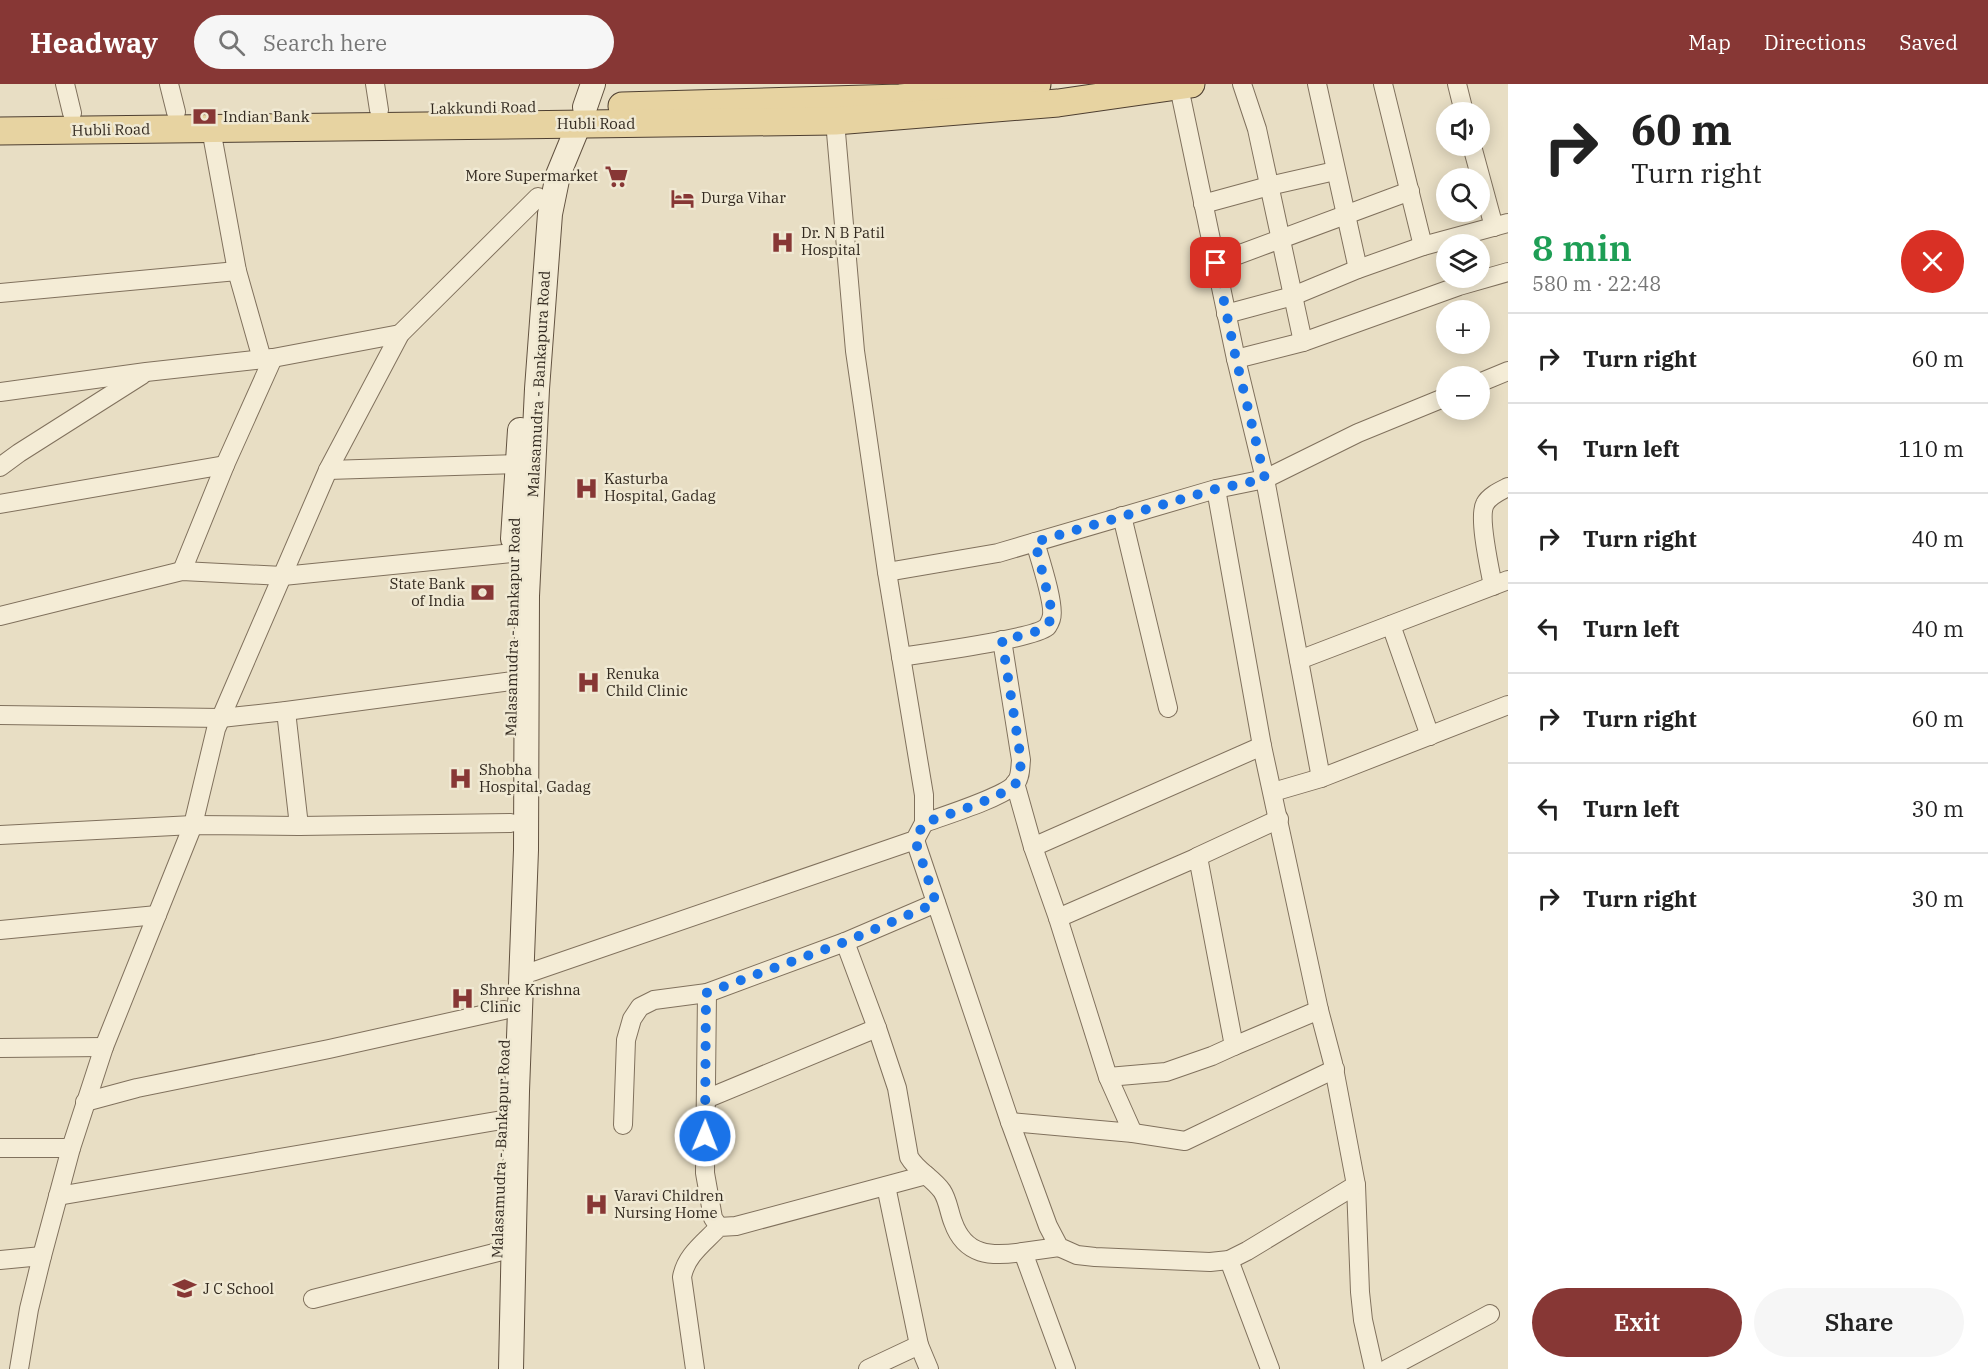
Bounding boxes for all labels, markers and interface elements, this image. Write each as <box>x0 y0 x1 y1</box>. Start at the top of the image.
search box <box>194 15 614 69</box>
text: Headway <box>30 24 158 61</box>
icon: search <box>215 26 248 59</box>
text: Search here <box>263 28 387 57</box>
text: Map <box>1688 28 1731 56</box>
text: Directions <box>1764 28 1866 56</box>
text: Saved <box>1899 28 1958 56</box>
street label: Lakkundi Road <box>430 97 536 118</box>
map controls <box>1436 102 1490 420</box>
button: sound <box>1436 102 1490 156</box>
text: 60 m <box>1631 102 1732 157</box>
bank icon: Indian Bank <box>192 104 218 130</box>
place label: Indian Bank <box>223 107 310 126</box>
icon: right <box>1532 108 1610 186</box>
street label: Hubli Road <box>557 114 635 133</box>
street label: Hubli Road <box>72 119 150 140</box>
text: Turn right <box>1631 155 1762 190</box>
supermarket icon: More Supermarket <box>603 163 629 189</box>
place label: More Supermarket <box>465 166 598 185</box>
button: search <box>1436 168 1490 222</box>
hotel icon: Durga Vihar <box>670 185 696 211</box>
place label: Durga Vihar <box>701 188 786 207</box>
place label: Dr. N B Patil Hospital <box>801 223 885 259</box>
text: 8 min <box>1532 224 1632 271</box>
hospital icon: Dr. N B Patil Hospital <box>770 229 796 255</box>
button: close <box>1901 230 1964 293</box>
button: layers <box>1436 234 1490 288</box>
pin <box>1190 237 1241 288</box>
icon: arrive <box>1199 246 1232 279</box>
street label: Malasamudra - Bankapura Road <box>523 270 554 498</box>
text: 580 m · 22:48 <box>1532 270 1661 297</box>
button: + <box>1436 300 1490 354</box>
icon: right <box>1532 342 1565 375</box>
text: Turn right <box>1583 344 1697 373</box>
text: 60 m <box>1912 344 1964 373</box>
button: − <box>1436 366 1490 420</box>
icon: left <box>1532 432 1565 465</box>
text: Turn left <box>1583 434 1679 463</box>
text: 110 m <box>1898 434 1964 463</box>
place label: Kasturba Hospital, Gadag <box>604 469 716 505</box>
hospital icon: Kasturba Hospital, Gadag <box>573 475 599 501</box>
street label: Malasamudra - Bankapur Road <box>501 517 524 737</box>
icon: right <box>1532 522 1565 555</box>
text: Turn right <box>1583 524 1697 553</box>
text: 40 m <box>1912 524 1964 553</box>
place label: State Bank of India <box>389 574 465 610</box>
bank icon: State Bank of India <box>470 580 496 606</box>
icon: left <box>1532 612 1565 645</box>
text: Turn left <box>1583 614 1679 643</box>
text: 40 m <box>1912 614 1964 643</box>
place label: Renuka Child Clinic <box>606 664 688 700</box>
hospital icon: Renuka Child Clinic <box>575 670 601 696</box>
icon: right <box>1532 702 1565 735</box>
text: Turn right <box>1583 704 1697 733</box>
text: 60 m <box>1912 704 1964 733</box>
place label: Shobha Hospital, Gadag <box>479 760 591 796</box>
hospital icon: Shobha Hospital, Gadag <box>448 766 474 792</box>
icon: left <box>1532 792 1565 825</box>
text: Turn left <box>1583 794 1679 823</box>
text: 30 m <box>1912 794 1964 823</box>
icon: right <box>1532 882 1565 915</box>
text: Turn right <box>1583 884 1697 913</box>
text: 30 m <box>1912 884 1964 913</box>
place label: Shree Krishna Clinic <box>480 980 581 1016</box>
hospital icon: Shree Krishna Clinic <box>449 986 475 1012</box>
street label: Malasamudra - Bankapur Road <box>487 1039 514 1259</box>
position arrow <box>673 1104 737 1168</box>
place label: Varavi Children Nursing Home <box>614 1186 724 1222</box>
hospital icon: Varavi Children Nursing Home <box>583 1192 609 1218</box>
school or university icon: J C School <box>172 1276 198 1302</box>
place label: J C School <box>203 1279 274 1298</box>
button: Exit <box>1532 1288 1742 1357</box>
button: Share <box>1754 1288 1964 1357</box>

